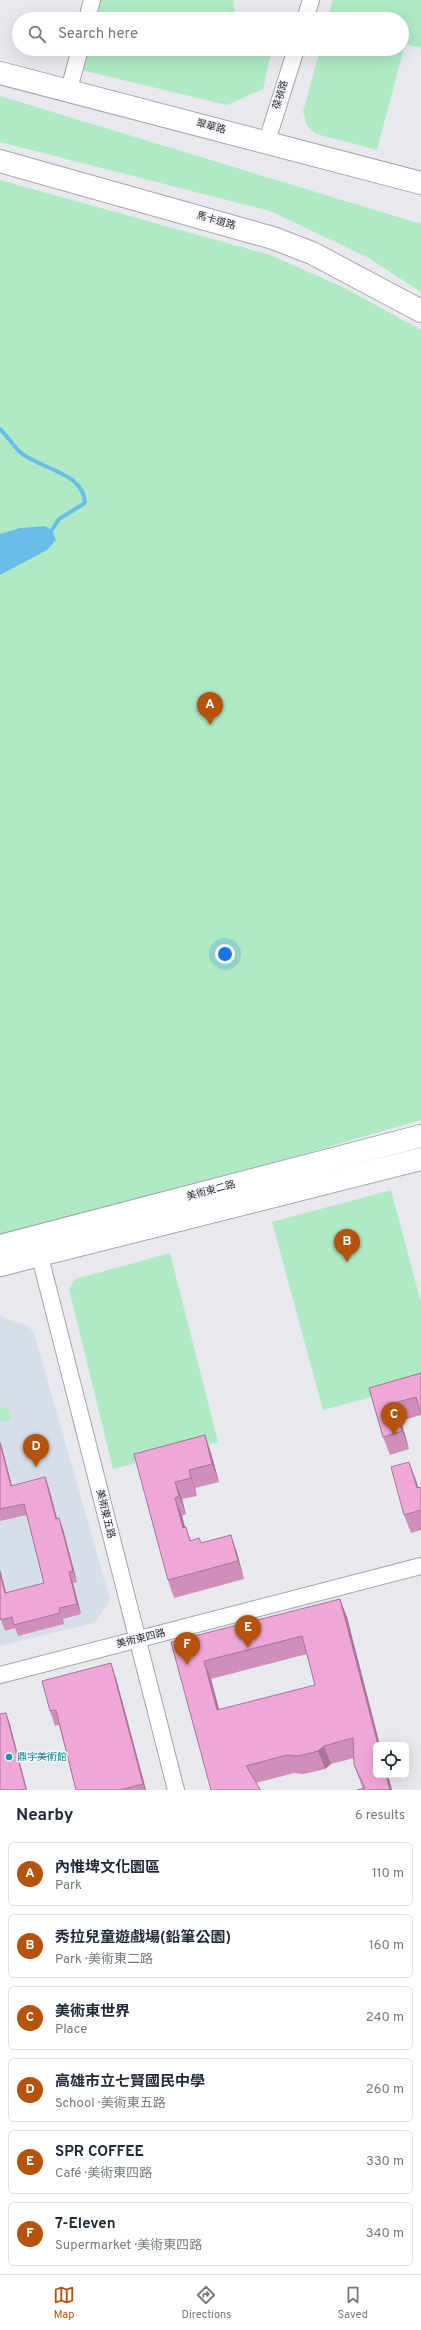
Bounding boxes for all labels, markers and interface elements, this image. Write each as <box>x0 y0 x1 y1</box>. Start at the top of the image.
search box <box>12 12 409 56</box>
icon: search <box>26 23 48 45</box>
text: Search here <box>58 25 138 44</box>
street label: 葆禎路 <box>270 79 292 111</box>
street label: 翠華路 <box>195 117 227 137</box>
street label: 馬卡道路 <box>195 209 237 233</box>
pin: A <box>197 692 223 725</box>
your location <box>215 944 235 964</box>
street label: 美術東二路 <box>185 1178 237 1204</box>
pin: B <box>334 1229 360 1262</box>
pin: C <box>381 1402 407 1435</box>
pin: D <box>23 1434 49 1467</box>
street label: 美術東五路 <box>93 1488 117 1540</box>
pin: E <box>235 1615 261 1648</box>
street label: 美術東四路 <box>115 1627 167 1651</box>
pin: F <box>174 1632 200 1665</box>
map controls <box>373 1742 409 1778</box>
button: locate <box>373 1742 409 1778</box>
place label: 鼎宇美術館 <box>17 1751 67 1764</box>
marker: 鼎宇美術館 <box>4 1752 14 1762</box>
text: Nearby <box>16 1805 73 1827</box>
text: 6 results <box>355 1808 405 1824</box>
text: 內惟埤文化園區 <box>55 1859 160 1878</box>
text: A <box>25 1866 35 1882</box>
text: 110 m <box>372 1866 404 1882</box>
text: Park <box>55 1878 82 1894</box>
text: 秀拉兒童遊戲場(鉛筆公園) <box>55 1929 231 1948</box>
text: B <box>26 1938 34 1954</box>
text: 160 m <box>369 1938 404 1954</box>
text: Park · 美術東二路 <box>55 1952 153 1968</box>
text: 美術東世界 <box>55 2003 130 2022</box>
text: C <box>26 2010 34 2026</box>
text: 240 m <box>366 2010 404 2026</box>
text: Place <box>55 2022 87 2038</box>
text: 高雄市立七賢國民中學 <box>55 2073 205 2092</box>
text: D <box>25 2082 35 2098</box>
text: 260 m <box>366 2082 404 2098</box>
text: School · 美術東五路 <box>55 2096 166 2112</box>
text: SPR COFFEE <box>55 2143 144 2162</box>
text: E <box>26 2154 34 2170</box>
text: 330 m <box>366 2154 404 2170</box>
text: Café · 美術東四路 <box>55 2166 152 2182</box>
text: 7-Eleven <box>55 2215 116 2234</box>
text: F <box>26 2226 34 2242</box>
text: 340 m <box>366 2226 404 2242</box>
text: Supermarket · 美術東四路 <box>55 2238 202 2254</box>
tab: Map <box>53 2284 75 2322</box>
tab: Directions <box>181 2284 231 2322</box>
tab: Saved <box>338 2284 368 2322</box>

